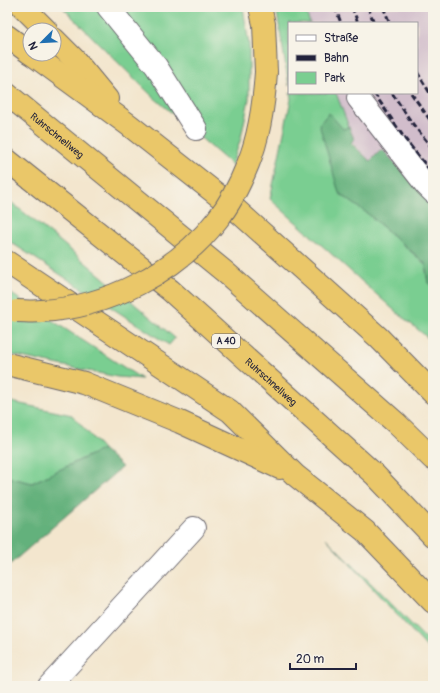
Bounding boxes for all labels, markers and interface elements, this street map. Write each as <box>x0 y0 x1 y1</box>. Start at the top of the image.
north arrow <box>22 22 62 62</box>
legend <box>288 22 418 94</box>
text: Straße <box>324 31 358 46</box>
text: N <box>26 39 41 52</box>
text: Bahn <box>324 51 349 66</box>
text: Park <box>324 71 345 86</box>
street label: Ruhrschnellweg <box>28 111 86 161</box>
road number: A 40 <box>212 334 240 348</box>
street label: Ruhrschnellweg <box>242 356 299 409</box>
scale bar <box>290 645 356 671</box>
text: 20 m <box>296 652 325 667</box>

